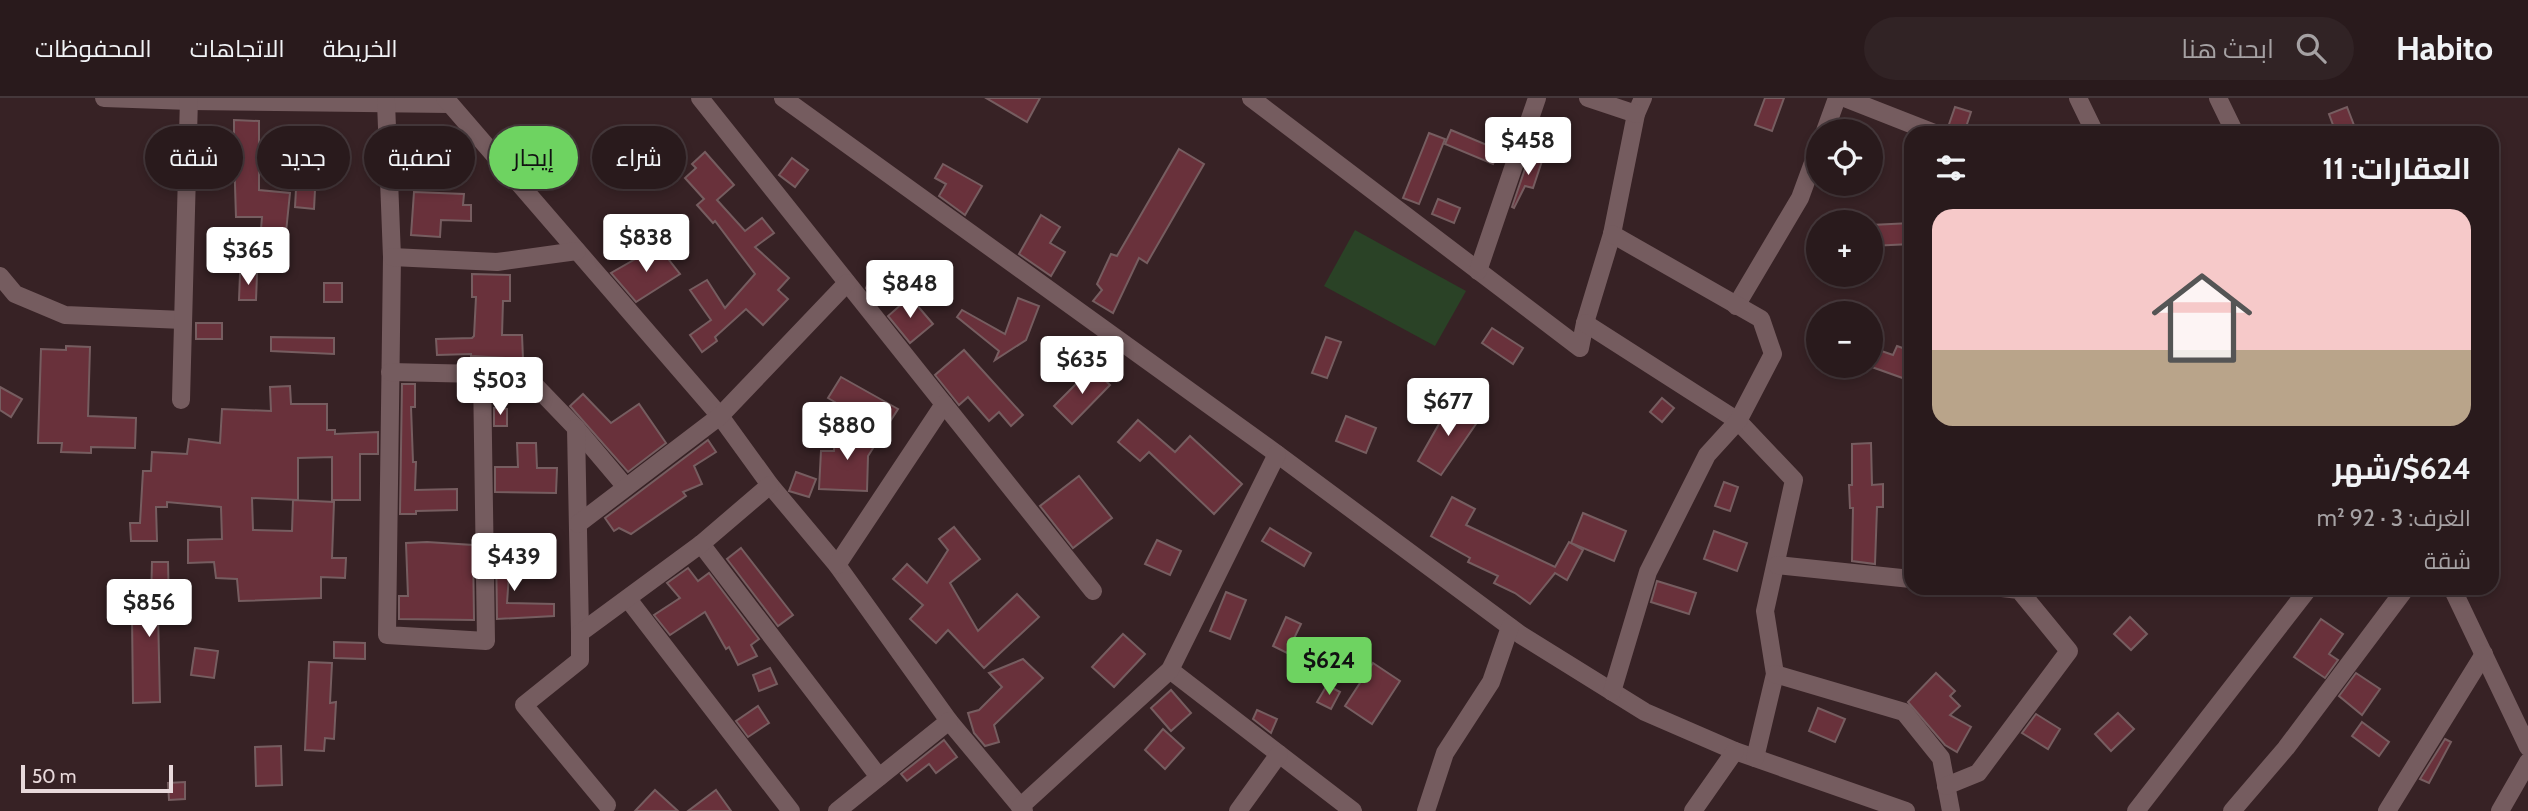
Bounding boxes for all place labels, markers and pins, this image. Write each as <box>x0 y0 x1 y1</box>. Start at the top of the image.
pin: $458 <box>1487 118 1569 177</box>
pin: $838 <box>605 214 687 274</box>
pin: $365 <box>207 228 289 287</box>
pin: $848 <box>869 260 951 320</box>
pin: $635 <box>1041 336 1123 396</box>
pin: $503 <box>459 358 541 417</box>
pin: $677 <box>1407 378 1489 438</box>
pin: $880 <box>806 402 888 462</box>
pin: $439 <box>473 533 555 593</box>
pin: $856 <box>108 580 190 639</box>
pin: $624 <box>1288 638 1370 697</box>

